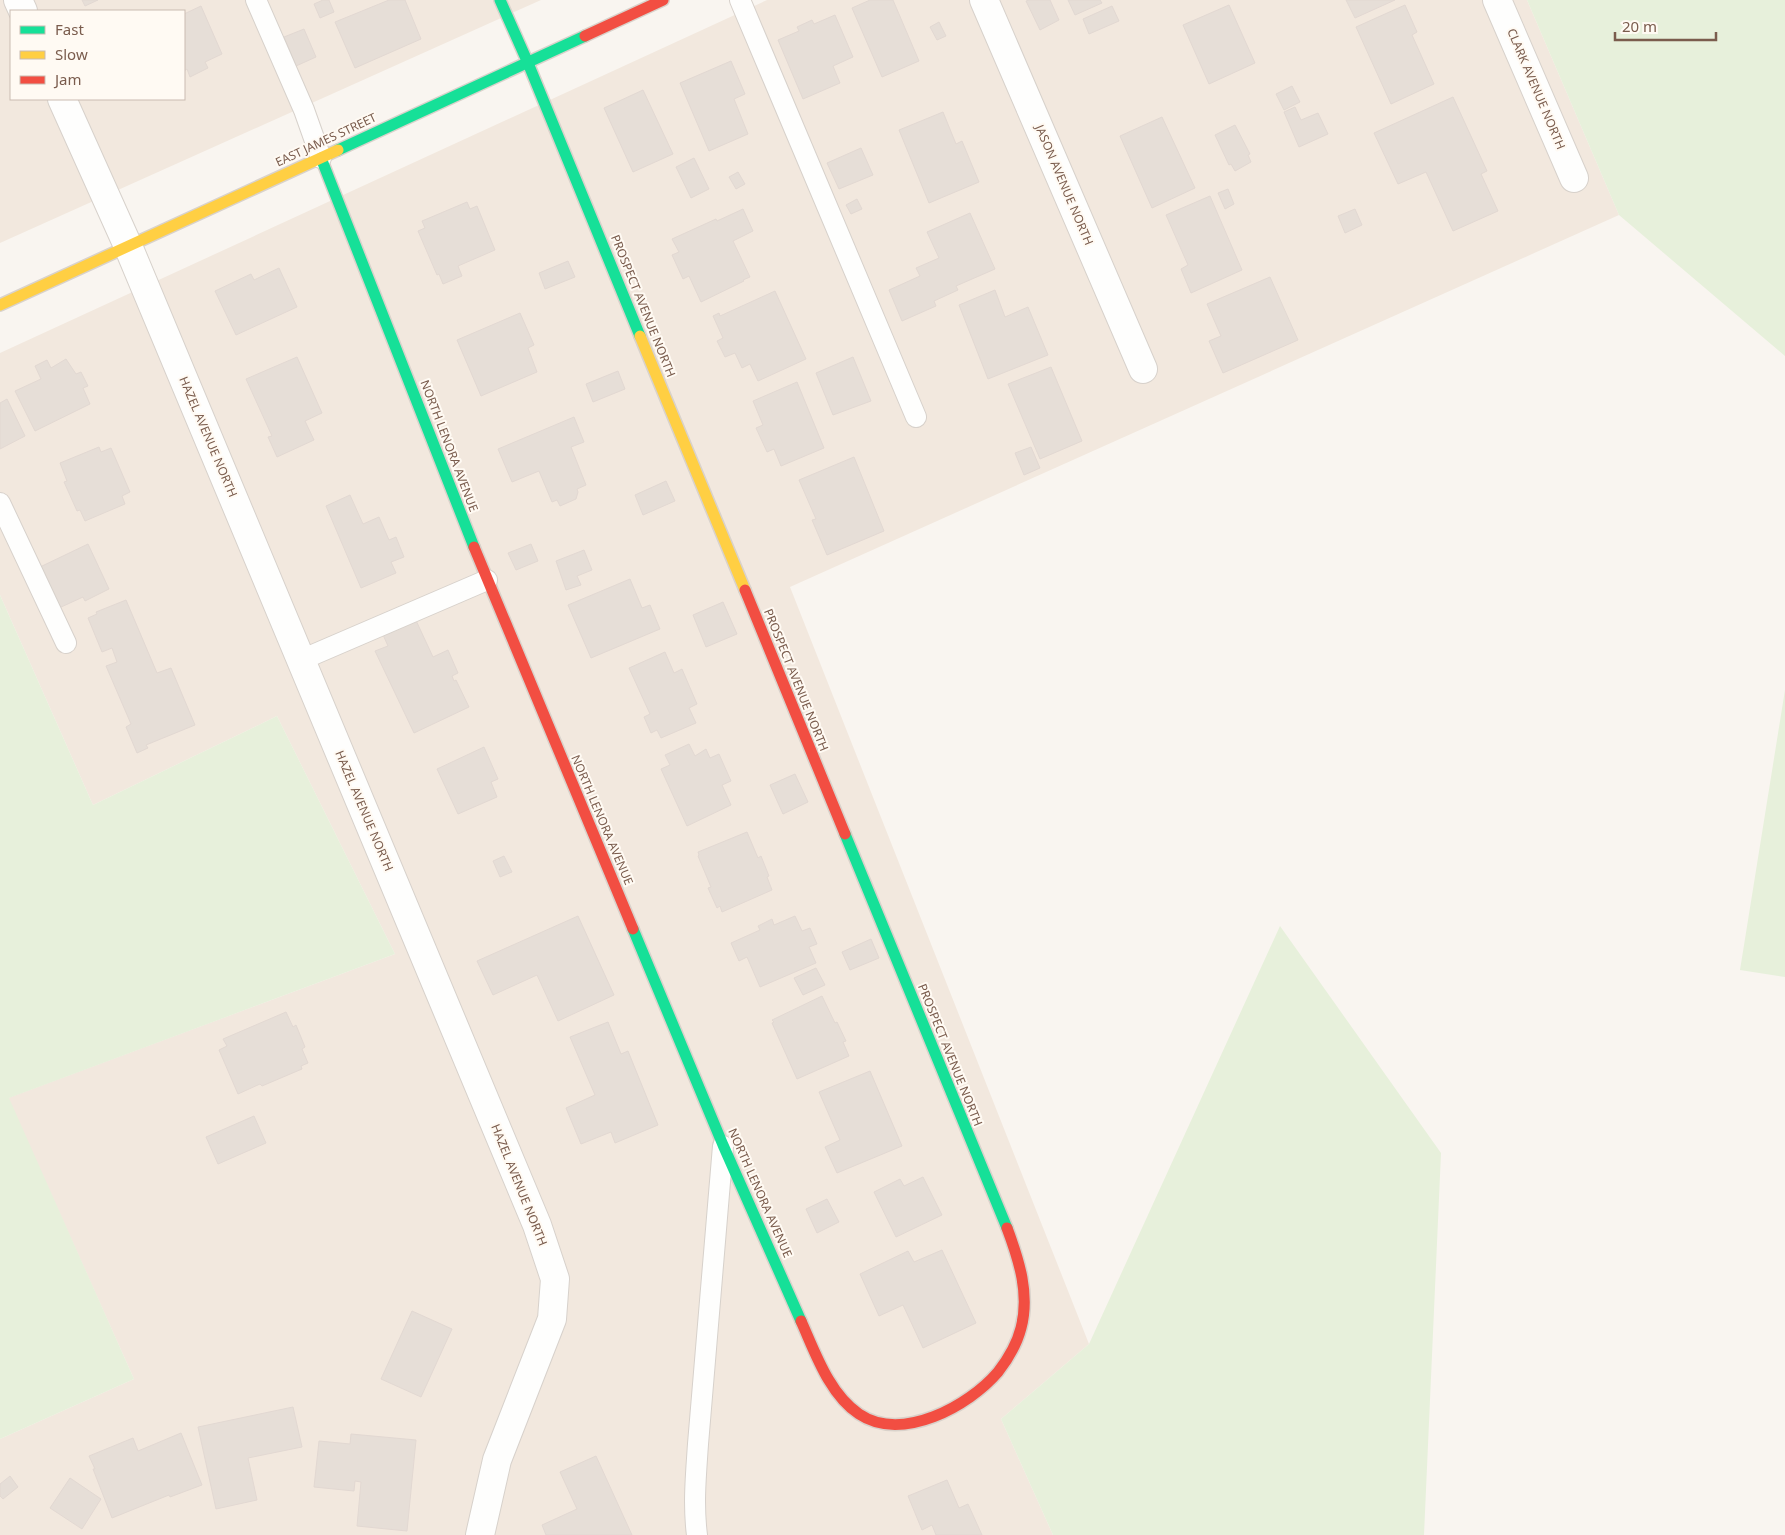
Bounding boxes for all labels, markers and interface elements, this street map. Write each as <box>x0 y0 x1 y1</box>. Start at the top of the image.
legend <box>10 10 185 100</box>
scale bar <box>1615 10 1716 42</box>
text: 20 m <box>1622 16 1657 36</box>
text: Fast <box>55 19 84 39</box>
street label: CLARK AVENUE NORTH <box>1503 26 1570 152</box>
text: Slow <box>55 44 88 64</box>
text: Jam <box>53 69 82 89</box>
street label: EAST JAMES STREET <box>272 109 379 170</box>
street label: JASON AVENUE NORTH <box>1031 121 1098 248</box>
street label: PROSPECT AVENUE NORTH <box>607 232 680 380</box>
street label: HAZEL AVENUE NORTH <box>175 374 242 500</box>
street label: NORTH LENORA AVENUE <box>416 377 482 514</box>
street label: PROSPECT AVENUE NORTH <box>760 606 833 754</box>
street label: HAZEL AVENUE NORTH <box>331 748 398 874</box>
street label: NORTH LENORA AVENUE <box>567 752 638 888</box>
street label: PROSPECT AVENUE NORTH <box>914 981 987 1129</box>
street label: HAZEL AVENUE NORTH <box>487 1121 552 1248</box>
street label: NORTH LENORA AVENUE <box>724 1125 797 1260</box>

